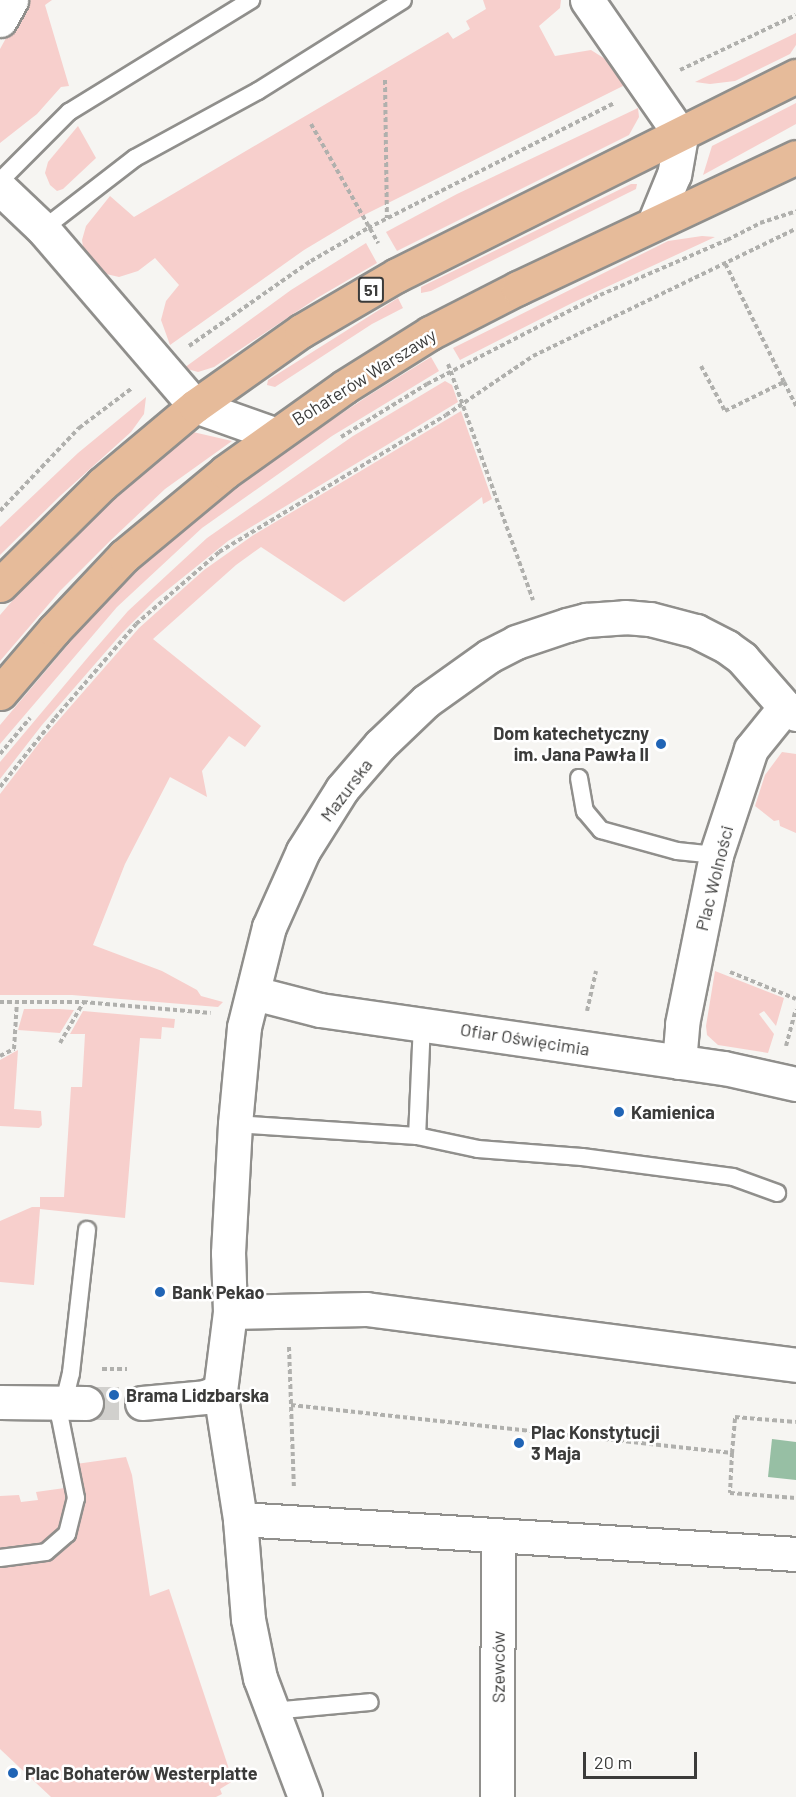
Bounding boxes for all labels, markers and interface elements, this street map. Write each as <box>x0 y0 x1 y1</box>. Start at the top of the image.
road number: 51 <box>358 277 385 303</box>
street label: Bohaterów Warszawy <box>288 324 440 430</box>
place label: Dom katechetyczny im. Jana Pawła II <box>493 723 649 766</box>
marker: Dom katechetyczny im. Jana Pawła II <box>654 737 668 751</box>
street label: Mazurska <box>315 754 377 826</box>
street label: Plac Wolności <box>690 823 738 933</box>
street label: Ofiar Oświęcimia <box>459 1018 591 1060</box>
place label: Kamienica <box>631 1101 715 1123</box>
marker: Kamienica <box>612 1105 626 1119</box>
place label: Bank Pekao <box>172 1281 264 1303</box>
marker: Bank Pekao <box>153 1285 167 1299</box>
place label: Brama Lidzbarska <box>126 1384 269 1406</box>
marker: Brama Lidzbarska <box>107 1388 121 1402</box>
place label: Plac Konstytucji 3 Maja <box>531 1422 660 1464</box>
marker: Plac Konstytucji 3 Maja <box>512 1436 526 1450</box>
street label: Szewców <box>487 1631 509 1703</box>
scale bar <box>586 1740 700 1778</box>
text: 20 m <box>594 1751 632 1773</box>
place label: Plac Bohaterów Westerplatte <box>25 1762 258 1784</box>
marker: Plac Bohaterów Westerplatte <box>6 1766 20 1780</box>

